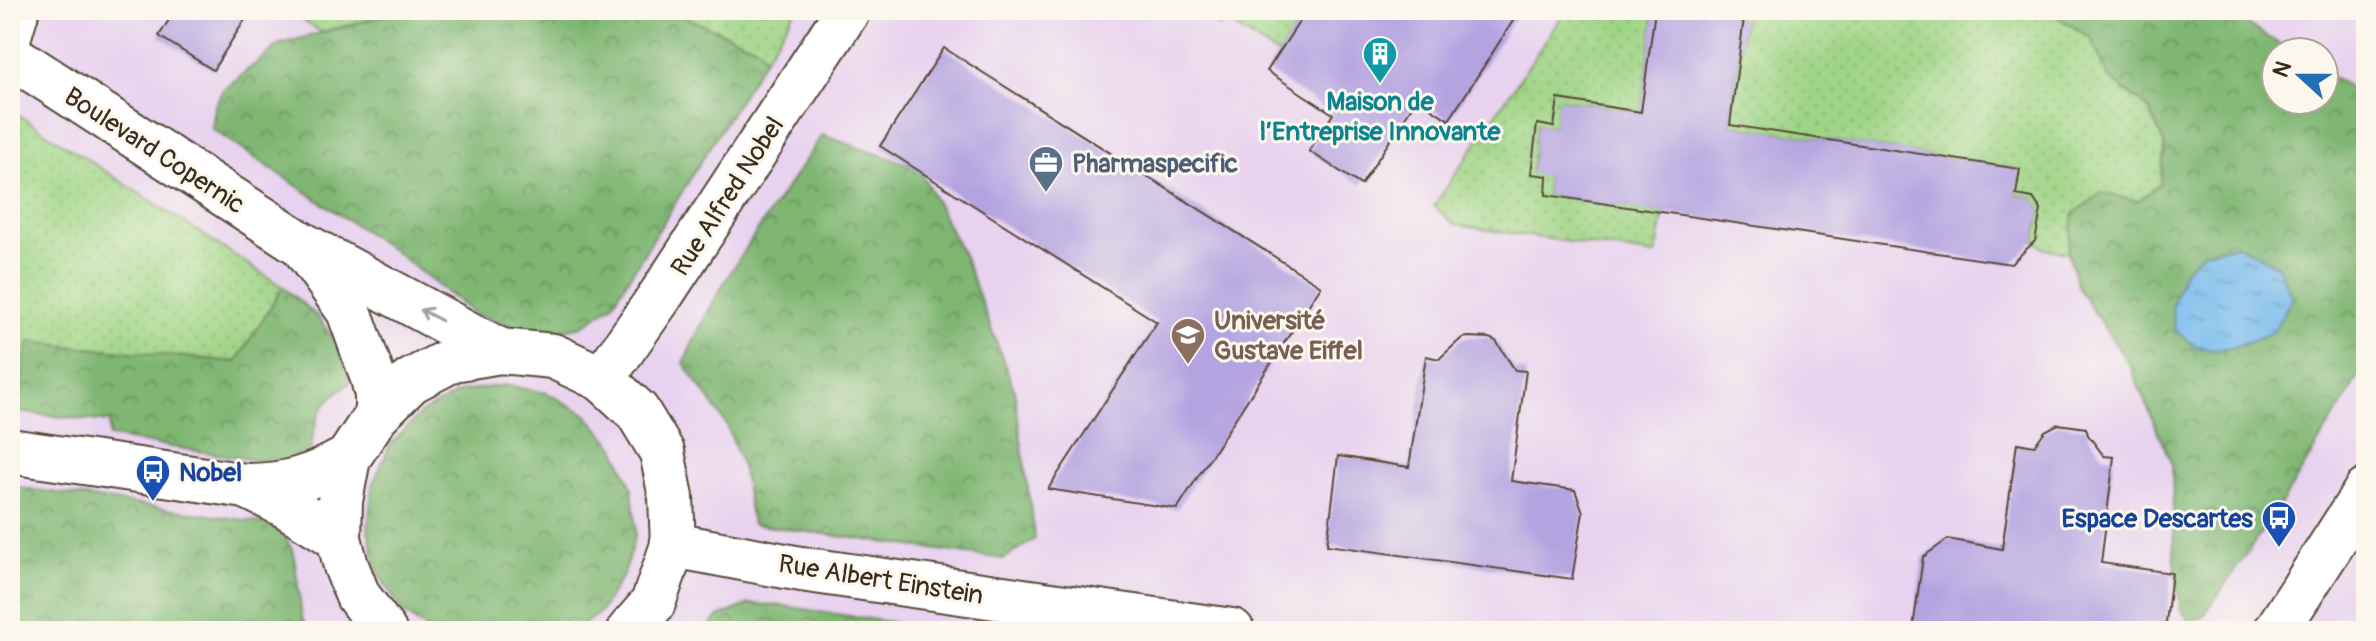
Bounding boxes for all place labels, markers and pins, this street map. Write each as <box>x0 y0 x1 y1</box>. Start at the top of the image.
building icon: Maison de l’Entreprise Innovante <box>1361 35 1399 85</box>
place label: Maison de l’Entreprise Innovante <box>1260 86 1502 148</box>
office icon: Pharmaspecific <box>1027 144 1065 194</box>
place label: Pharmaspecific <box>1072 148 1238 180</box>
place label: Université Gustave Eiffel <box>1214 305 1363 367</box>
school or university icon: Université Gustave Eiffel <box>1169 316 1207 366</box>
bus stop icon: Nobel <box>134 453 172 503</box>
place label: Nobel <box>179 457 242 489</box>
bus stop icon: Espace Descartes <box>2260 499 2298 549</box>
place label: Espace Descartes <box>2062 503 2253 535</box>

